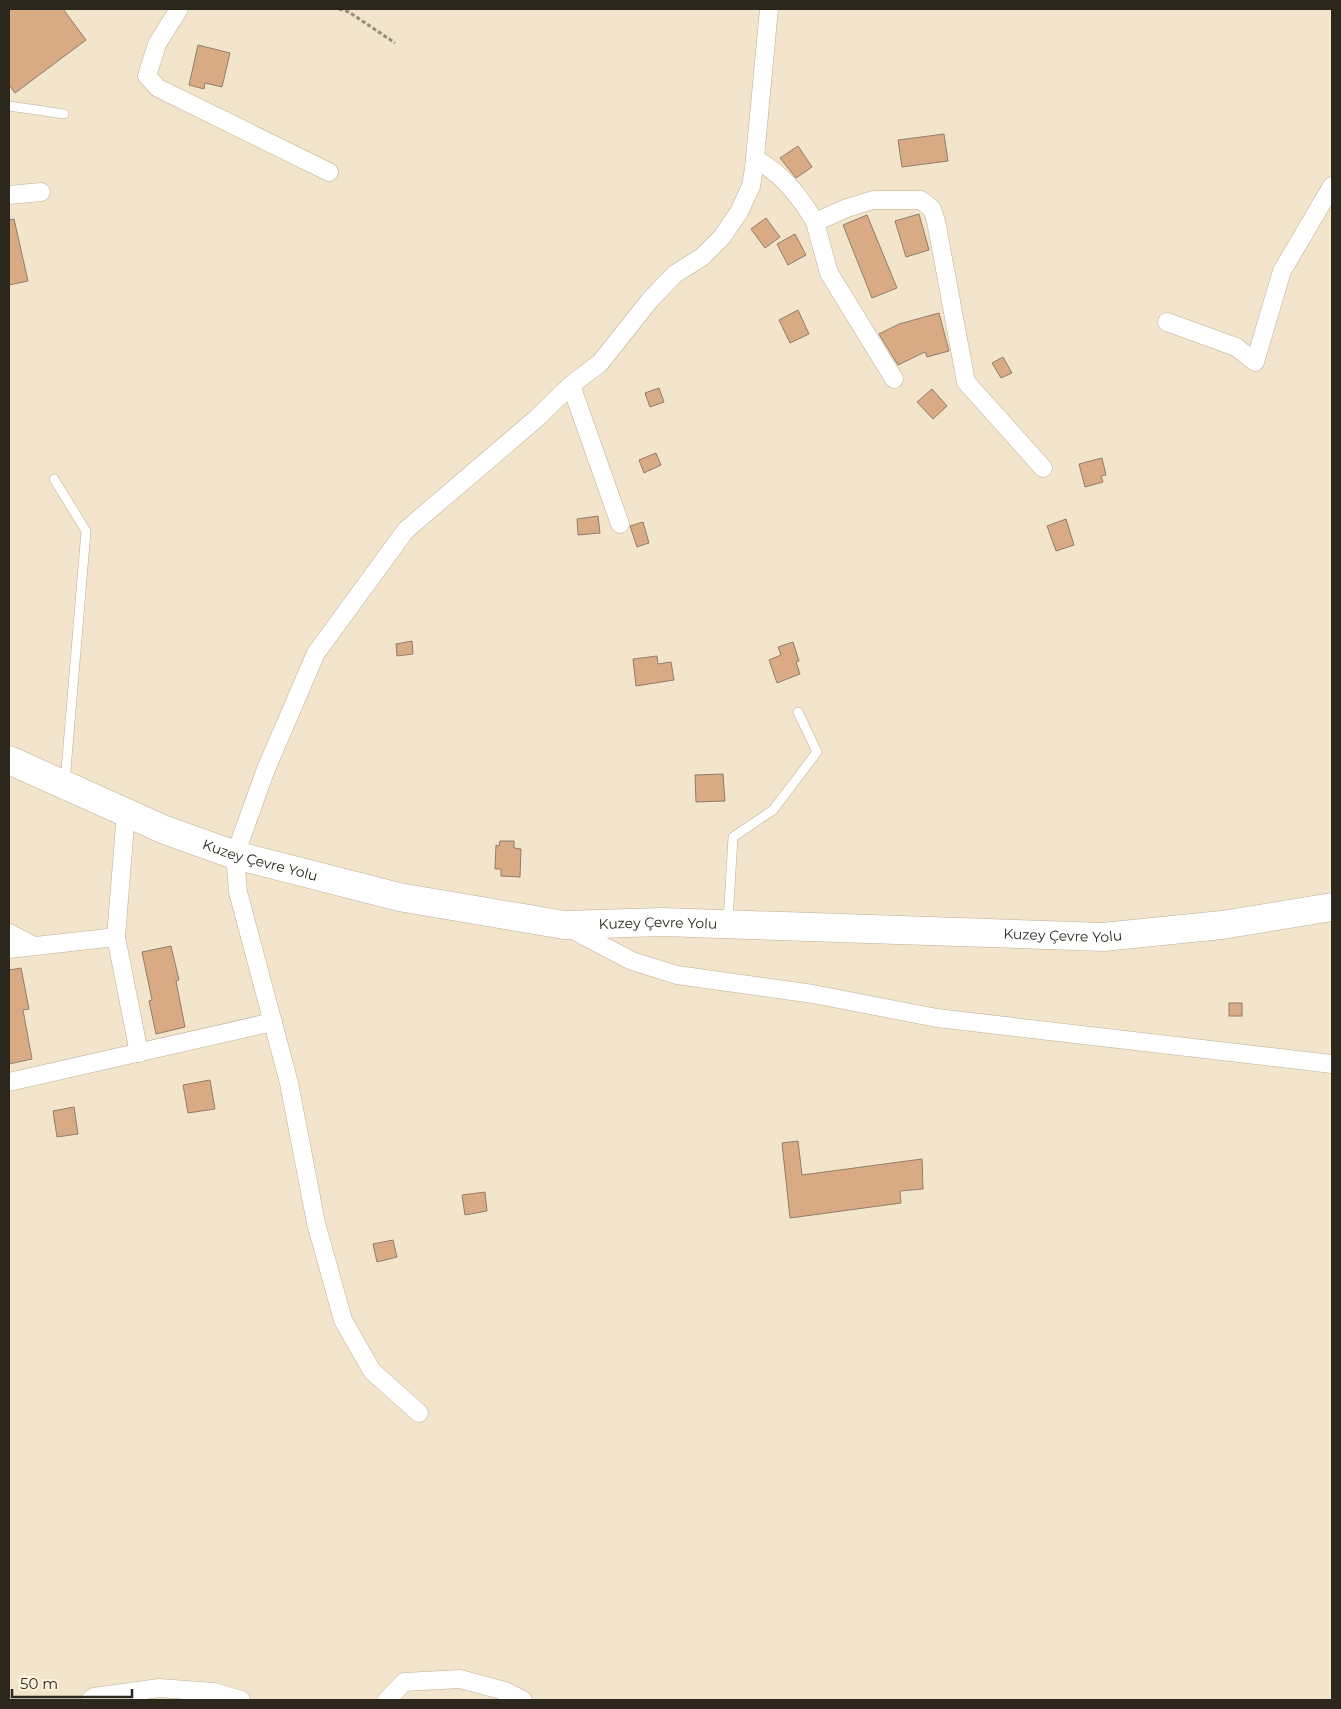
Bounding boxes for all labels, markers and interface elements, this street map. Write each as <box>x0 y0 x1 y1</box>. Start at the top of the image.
street label: Kuzey Çevre Yolu <box>200 835 320 885</box>
street label: Kuzey Çevre Yolu <box>598 913 718 933</box>
street label: Kuzey Çevre Yolu <box>1003 925 1123 946</box>
scale bar <box>12 1666 132 1698</box>
text: 50 m <box>20 1674 58 1693</box>

